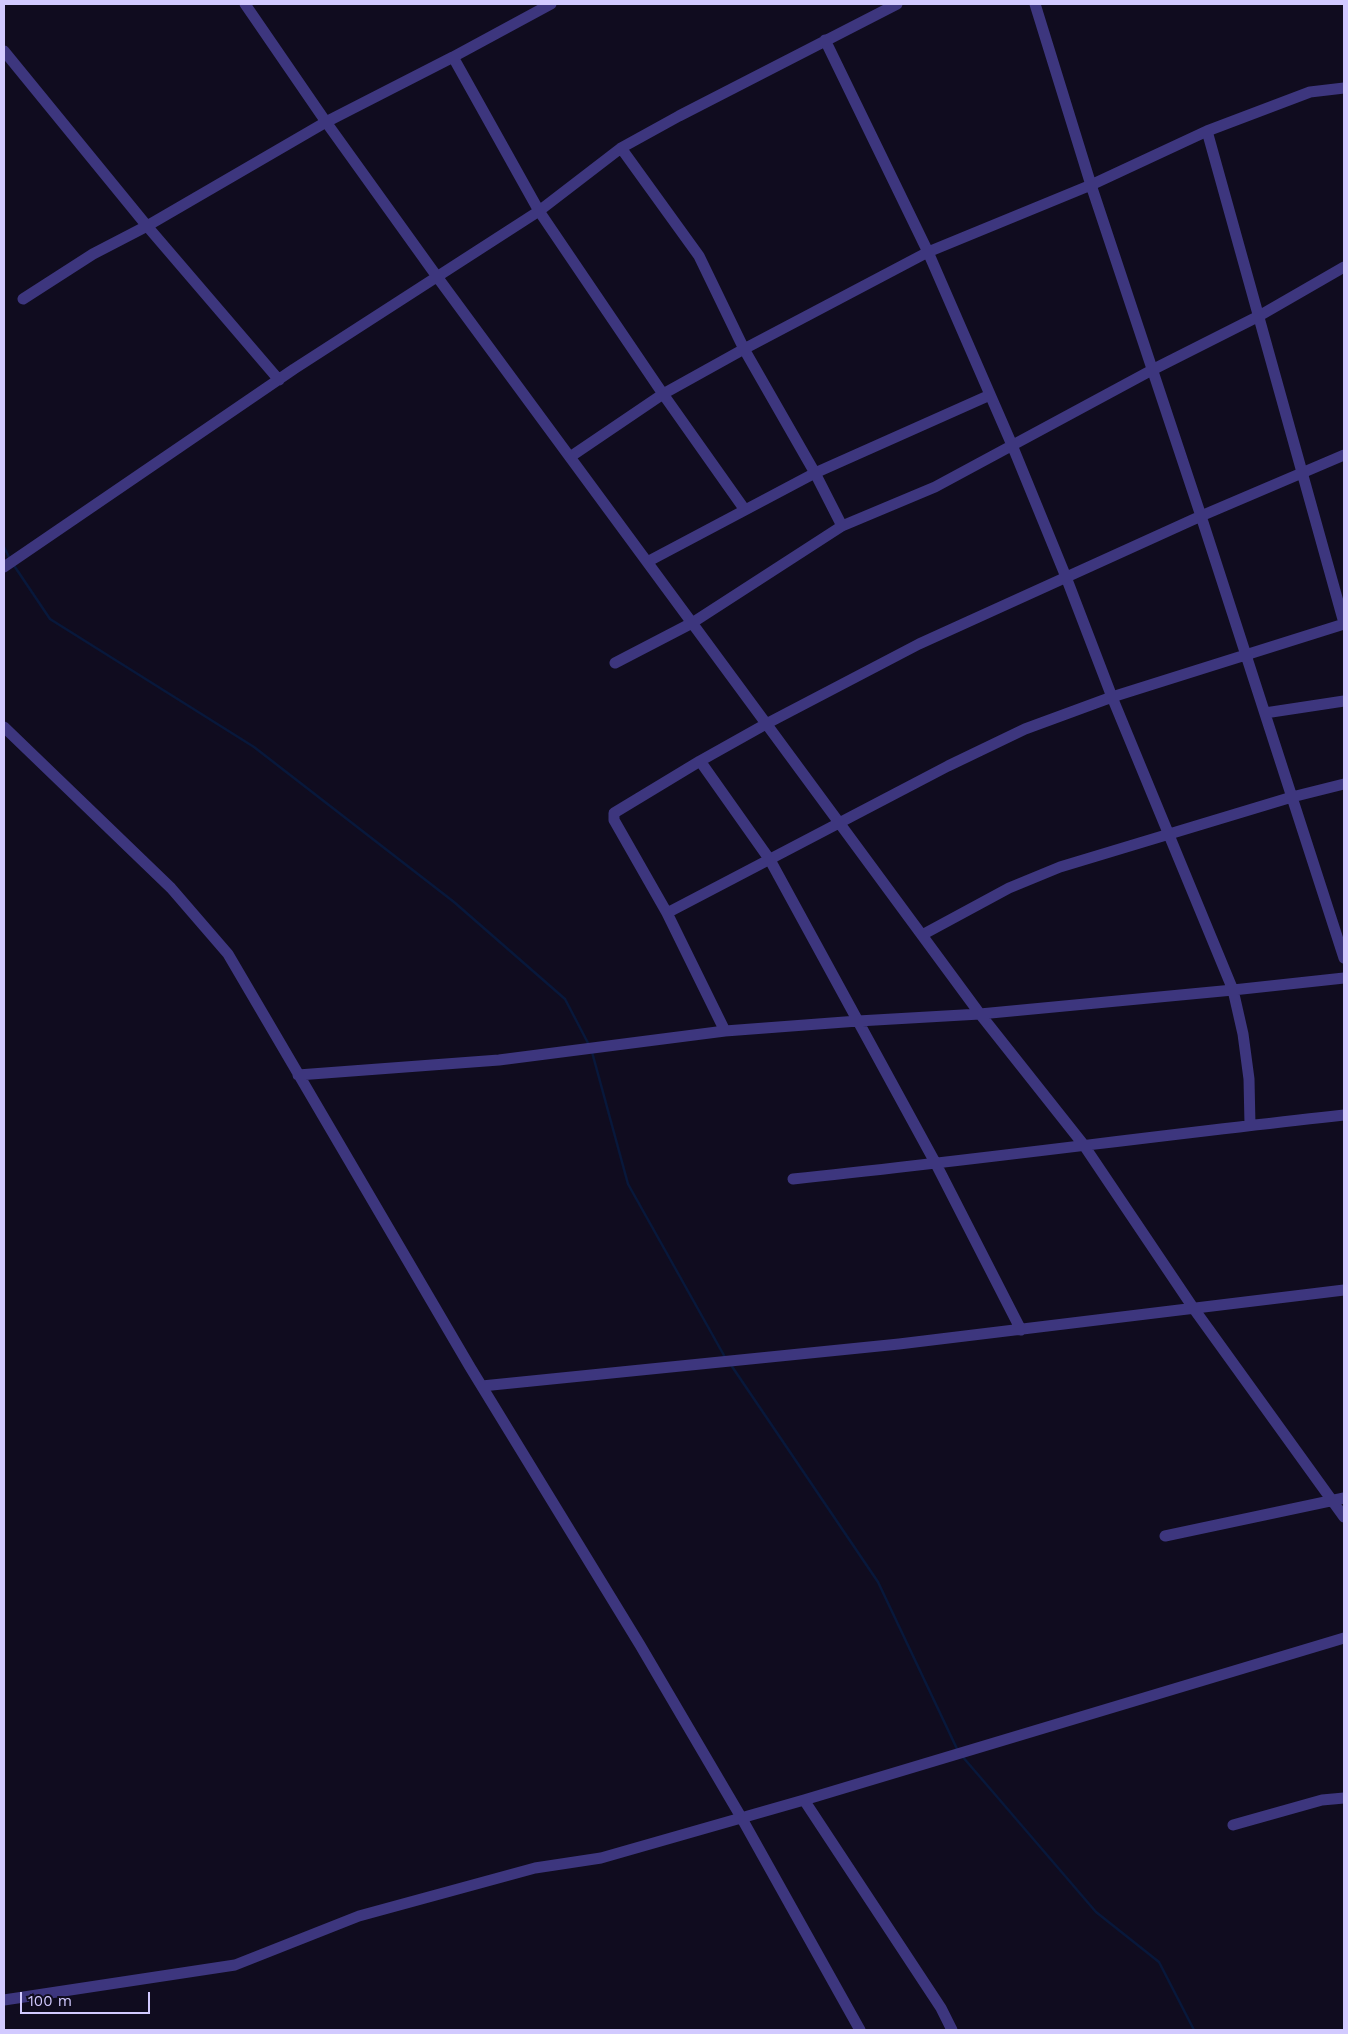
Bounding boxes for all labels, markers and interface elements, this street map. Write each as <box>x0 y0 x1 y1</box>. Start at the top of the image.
scale bar <box>22 1982 152 2014</box>
text: 100 m <box>28 1992 72 2010</box>

